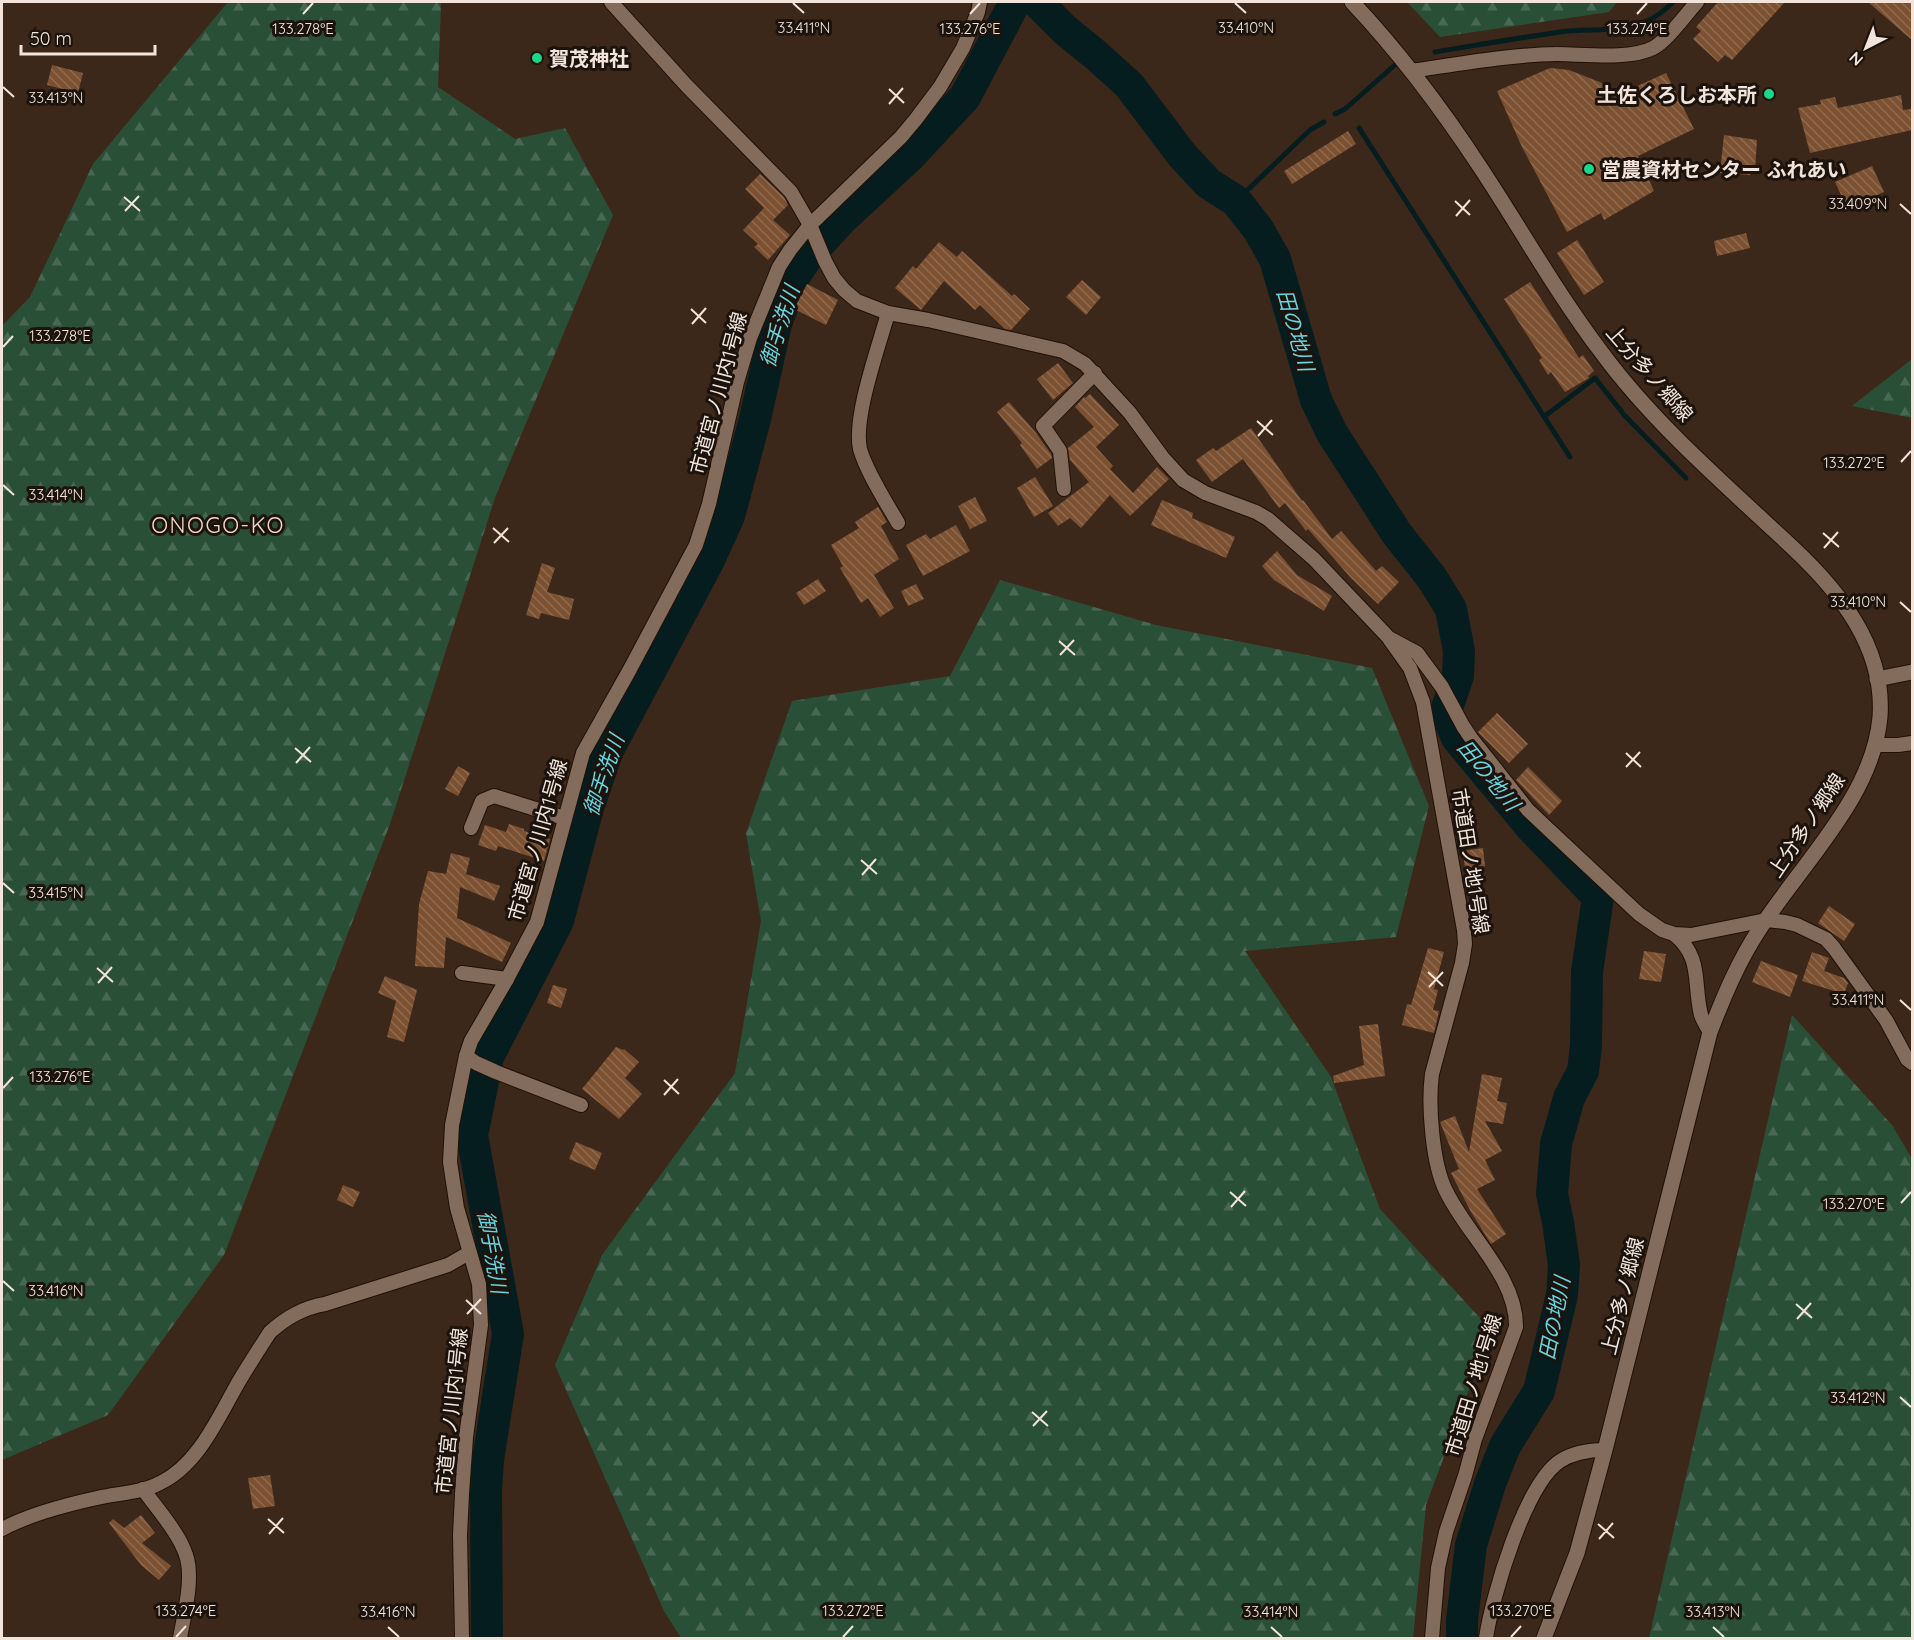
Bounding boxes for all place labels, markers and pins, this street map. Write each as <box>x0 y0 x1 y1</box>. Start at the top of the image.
place label: 賀茂神社 <box>549 46 629 71</box>
marker: 賀茂神社 <box>530 51 544 65</box>
place label: 土佐くろしお本所 <box>1597 82 1757 107</box>
marker: 土佐くろしお本所 <box>1762 87 1776 101</box>
place label: 営農資材センター ふれあい <box>1601 157 1847 182</box>
marker: 営農資材センター ふれあい <box>1582 162 1596 176</box>

